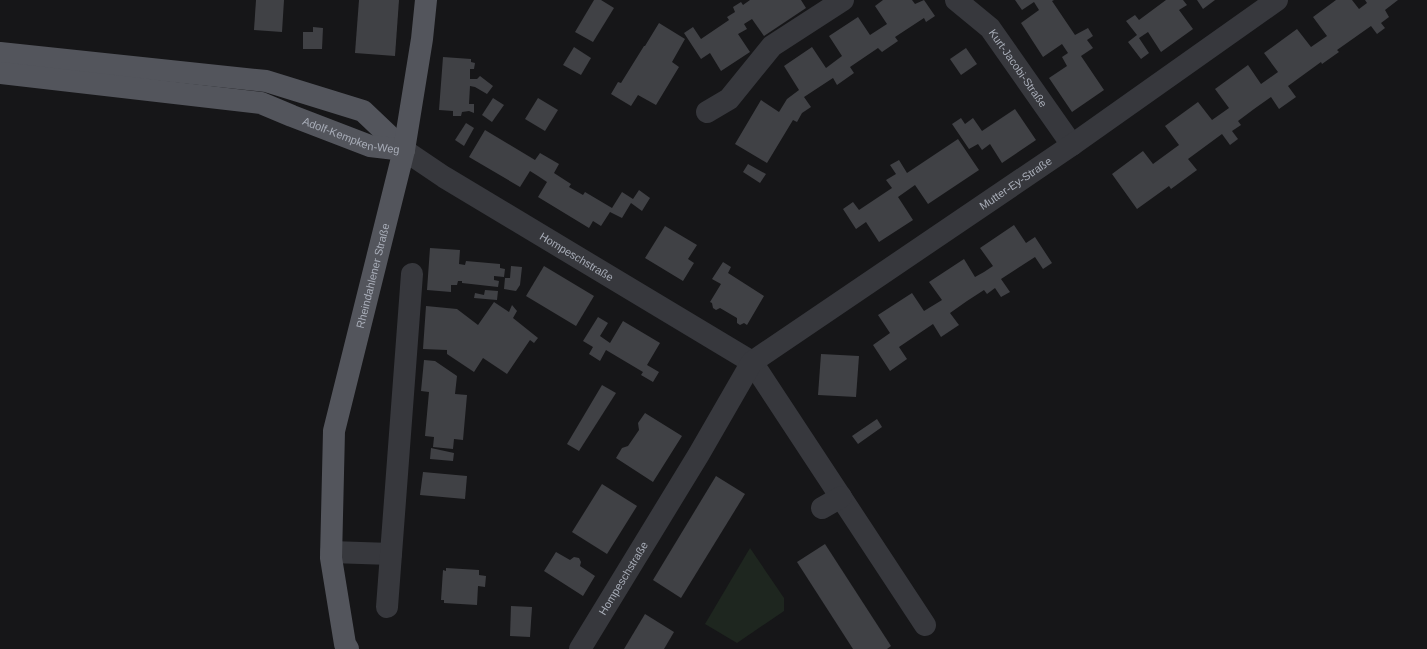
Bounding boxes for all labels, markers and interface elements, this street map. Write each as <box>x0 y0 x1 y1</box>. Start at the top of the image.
street label: Kurt-Jacobi-Straße <box>987 27 1050 109</box>
street label: Adolf-Kempken-Weg <box>301 115 400 155</box>
street label: Mutter-Ey-Straße <box>977 155 1054 212</box>
street label: Rheindahlener Straße <box>354 222 392 329</box>
street label: Hompeschstraße <box>538 230 616 283</box>
street label: Hompeschstraße <box>596 539 650 617</box>

